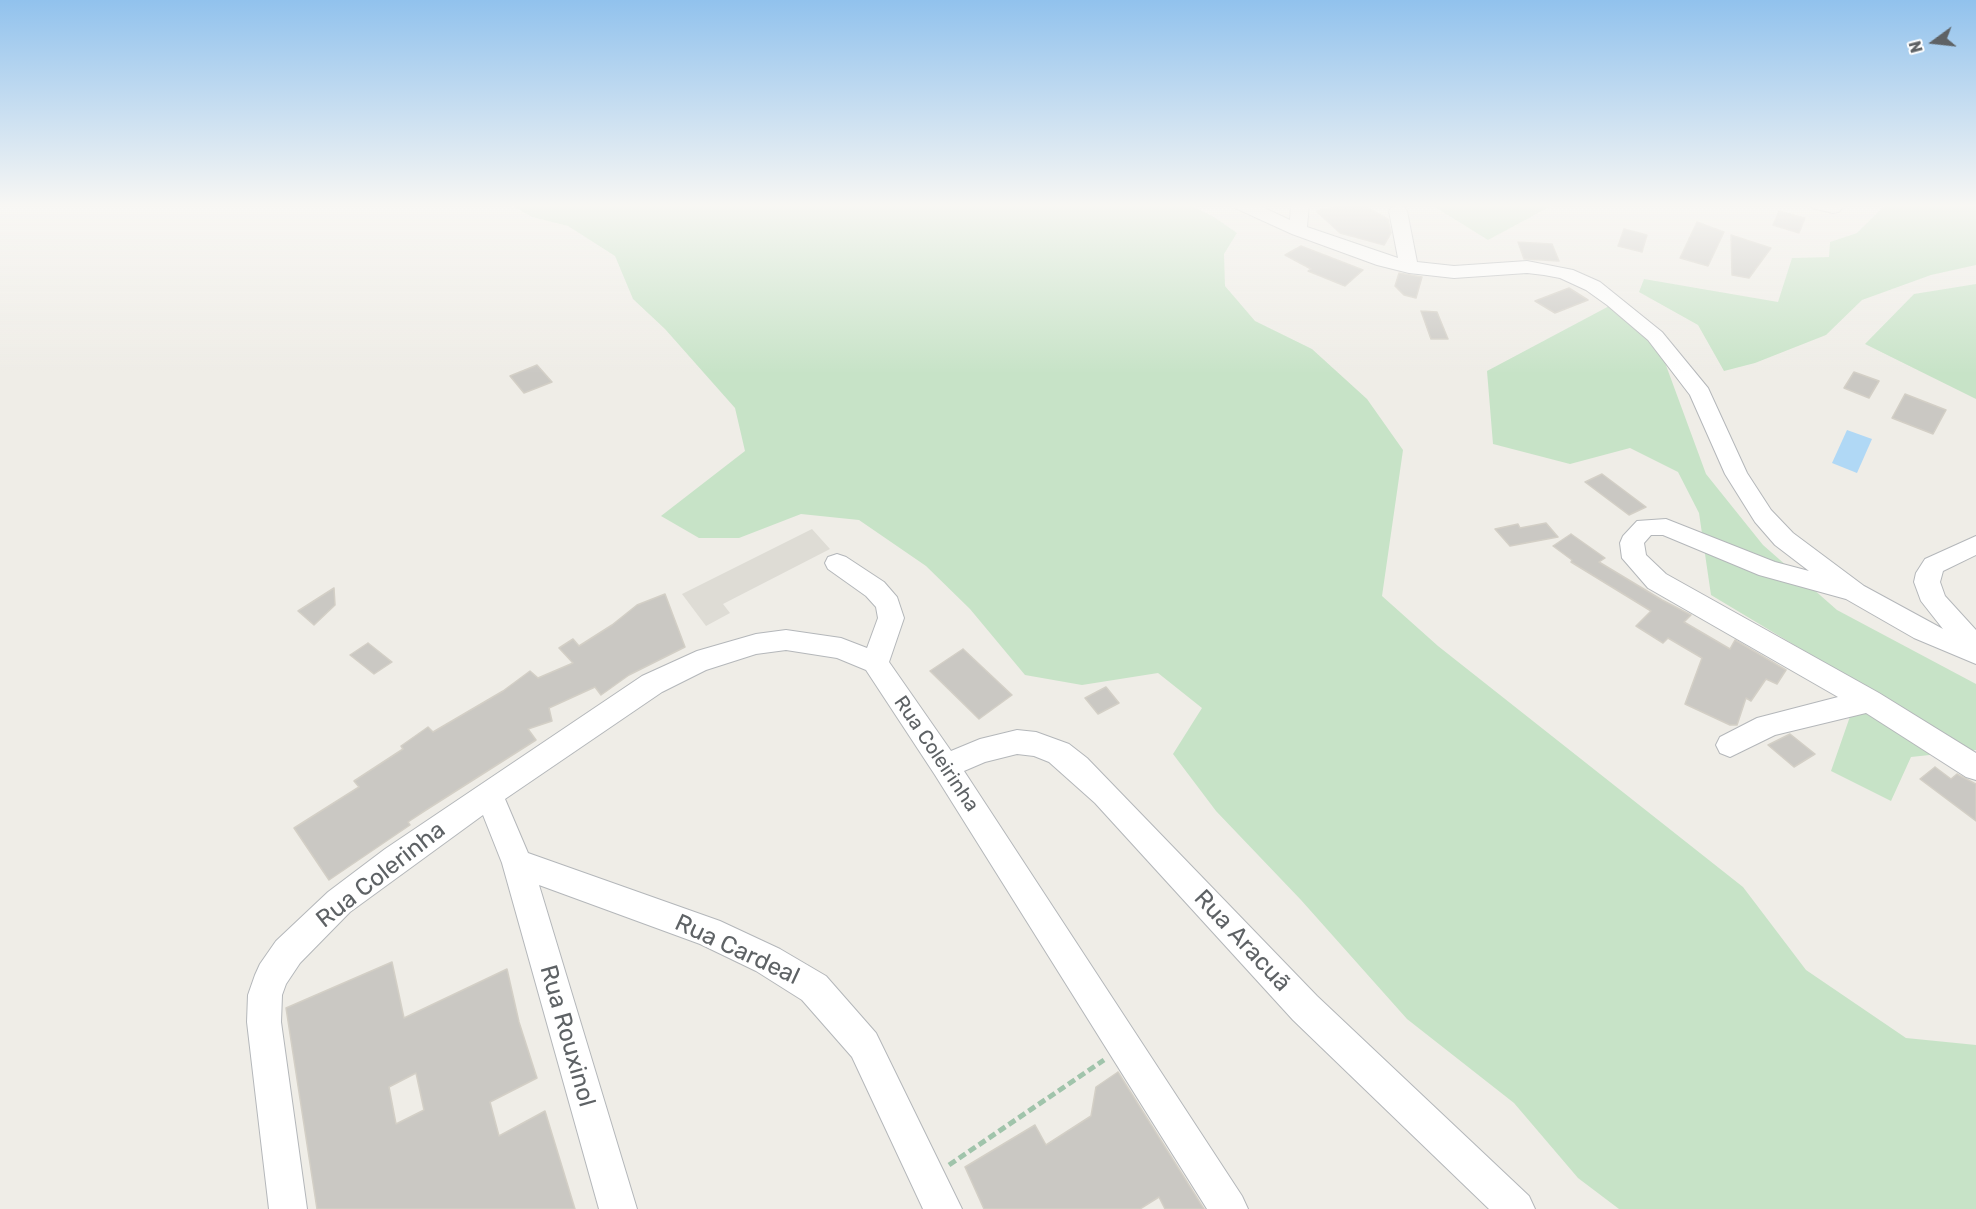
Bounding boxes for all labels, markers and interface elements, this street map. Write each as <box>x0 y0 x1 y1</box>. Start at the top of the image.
north arrow <box>1904 12 1964 72</box>
text: N <box>1905 39 1927 55</box>
street label: Rua Coleirinha <box>888 692 984 816</box>
street label: Rua Colerinha <box>311 816 451 934</box>
street label: Rua Aracuã <box>1188 884 1296 998</box>
street label: Rua Cardeal <box>670 909 804 991</box>
street label: Rua Rouxinol <box>533 962 601 1110</box>

